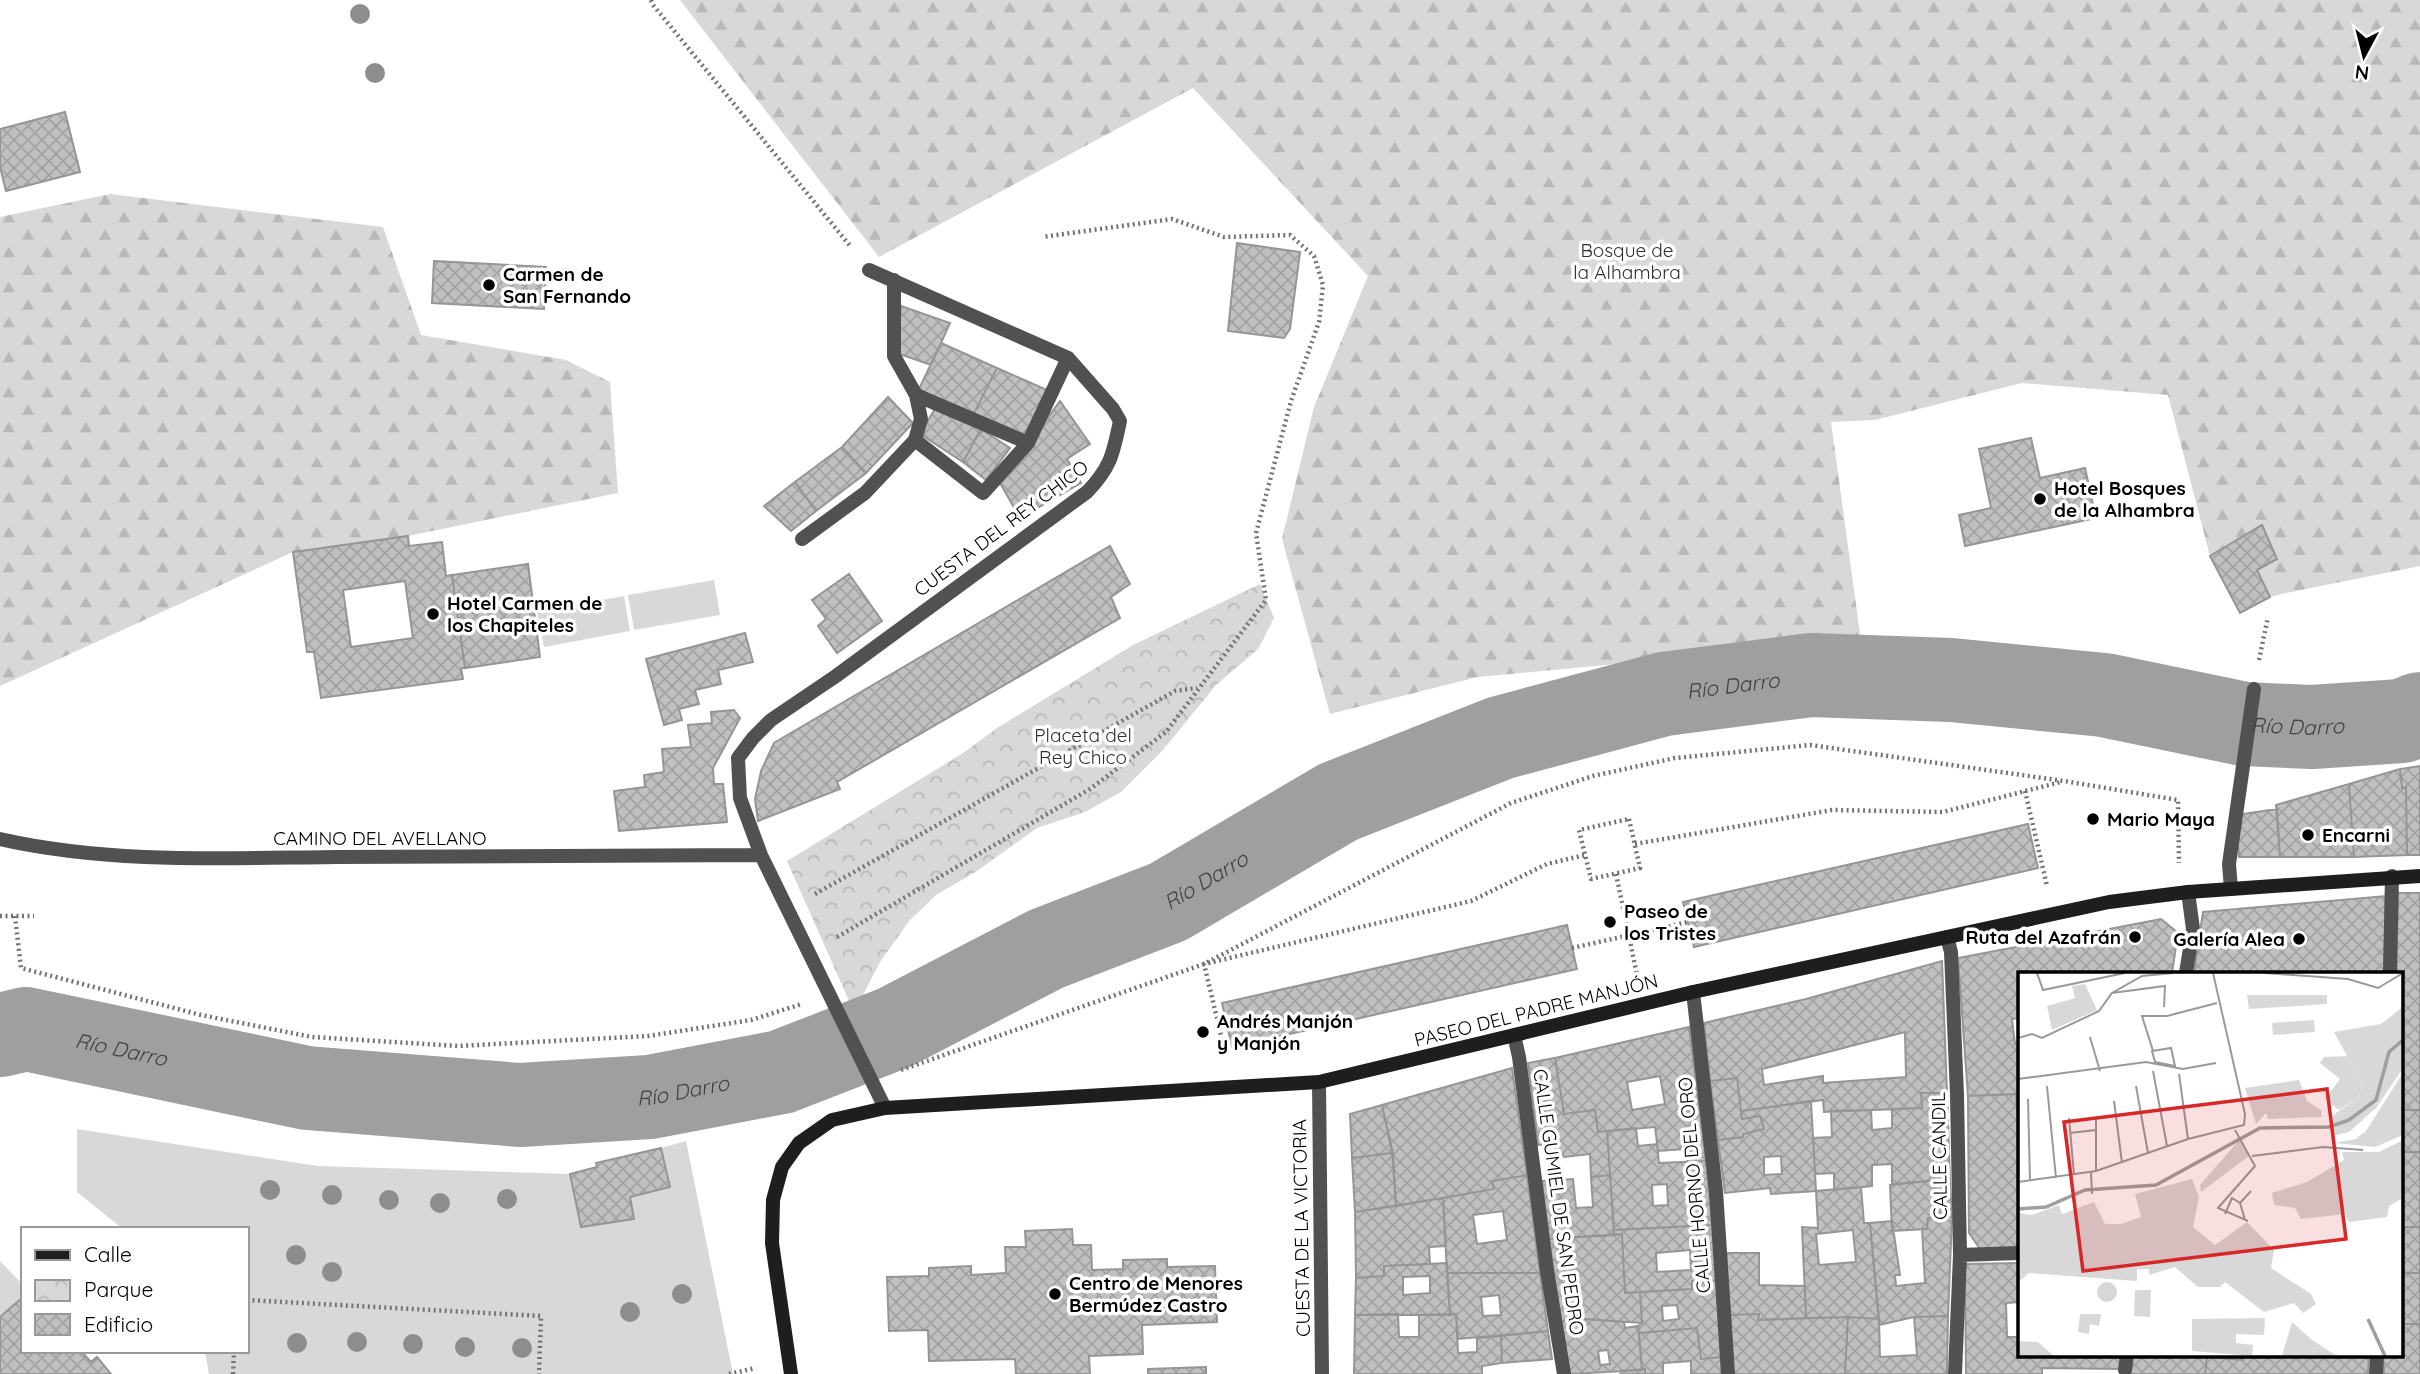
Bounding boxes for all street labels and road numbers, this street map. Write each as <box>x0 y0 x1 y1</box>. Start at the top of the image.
street label: CUESTA DEL REY CHICO <box>909 455 1093 601</box>
street label: CAMINO DEL AVELLANO <box>273 826 487 850</box>
street label: PASEO DEL PADRE MANJÓN <box>1412 968 1660 1052</box>
street label: CALLE GUMIEL DE SAN PEDRO <box>1528 1067 1590 1337</box>
street label: CALLE HORNO DEL ORO <box>1673 1076 1715 1294</box>
street label: CALLE CANDIL <box>1926 1092 1952 1220</box>
street label: CUESTA DE LA VICTORIA <box>1287 1119 1315 1337</box>

